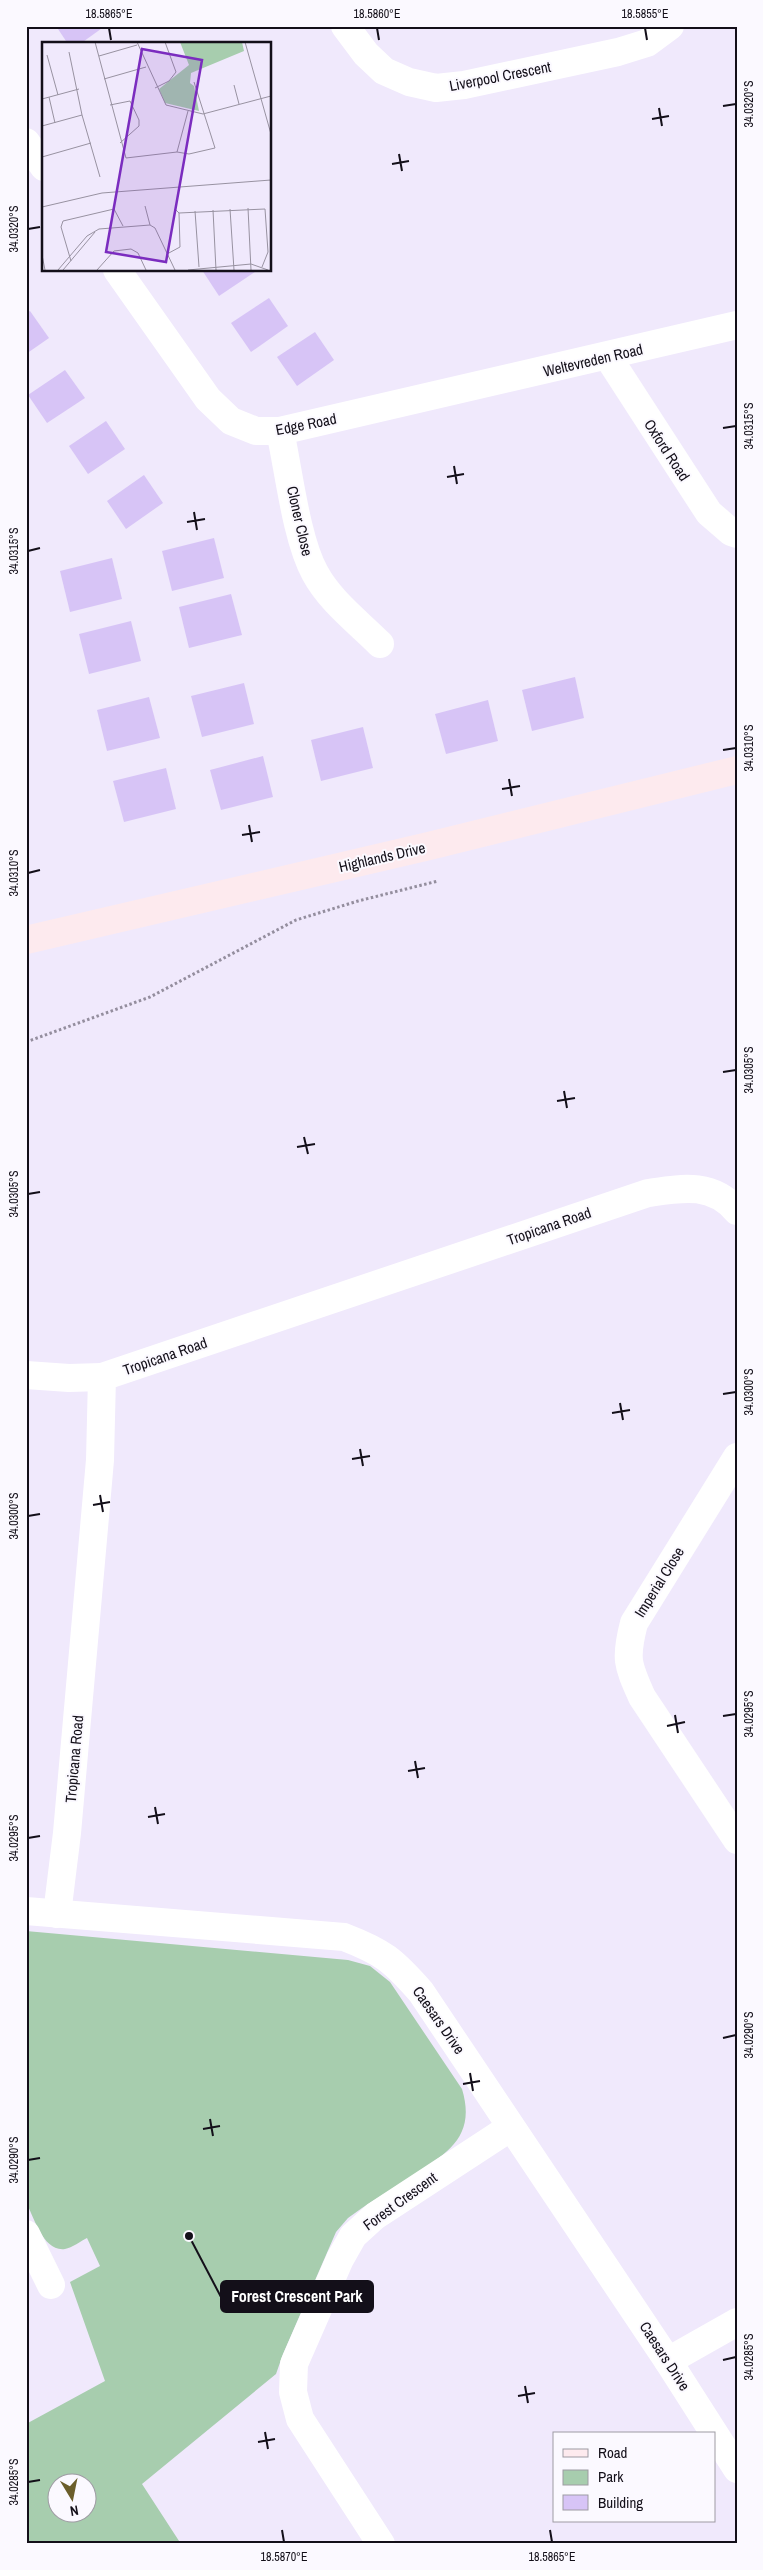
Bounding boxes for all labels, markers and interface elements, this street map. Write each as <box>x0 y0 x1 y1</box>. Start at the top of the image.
text: 18.5865°E <box>86 6 132 22</box>
text: 18.5860°E <box>354 6 400 22</box>
text: 18.5855°E <box>622 6 668 22</box>
inset map <box>42 42 271 271</box>
street label: Liverpool Crescent <box>447 56 553 96</box>
text: 34.0320°S <box>741 80 757 127</box>
text: 34.0320°S <box>6 205 22 252</box>
street label: Weltevreden Road <box>541 338 645 382</box>
text: 34.0315°S <box>741 402 757 449</box>
street label: Edge Road <box>274 408 338 440</box>
street label: Oxford Road <box>639 415 695 485</box>
street label: Cloner Close <box>282 484 318 558</box>
text: 34.0315°S <box>6 527 22 574</box>
text: 34.0310°S <box>741 724 757 771</box>
street label: Highlands Drive <box>337 837 427 877</box>
text: 34.0310°S <box>6 849 22 896</box>
text: 34.0305°S <box>741 1046 757 1093</box>
text: 34.0305°S <box>6 1170 22 1217</box>
street label: Tropicana Road <box>504 1202 594 1250</box>
street label: Tropicana Road <box>120 1332 210 1380</box>
text: 34.0300°S <box>741 1368 757 1415</box>
text: 34.0300°S <box>6 1492 22 1539</box>
street label: Imperial Close <box>629 1543 689 1621</box>
text: 34.0295°S <box>741 1690 757 1737</box>
street label: Tropicana Road <box>60 1714 88 1804</box>
text: 34.0295°S <box>6 1814 22 1861</box>
street label: Caesars Drive <box>408 1982 470 2058</box>
text: 34.0290°S <box>741 2011 757 2058</box>
text: 34.0290°S <box>6 2136 22 2183</box>
street label: Forest Crescent <box>359 2167 442 2235</box>
callout: Forest Crescent Park <box>221 2281 373 2312</box>
text: Forest Crescent Park <box>231 2285 363 2307</box>
street label: Caesars Drive <box>635 2317 695 2395</box>
text: 34.0285°S <box>741 2333 757 2380</box>
legend <box>553 2432 716 2522</box>
text: Road <box>598 2442 627 2463</box>
text: 34.0285°S <box>6 2458 22 2505</box>
text: Park <box>598 2466 624 2487</box>
north arrow <box>48 2472 98 2522</box>
text: Building <box>598 2492 643 2513</box>
text: N <box>69 2501 80 2520</box>
text: 18.5870°E <box>261 2549 307 2565</box>
text: 18.5865°E <box>529 2549 575 2565</box>

